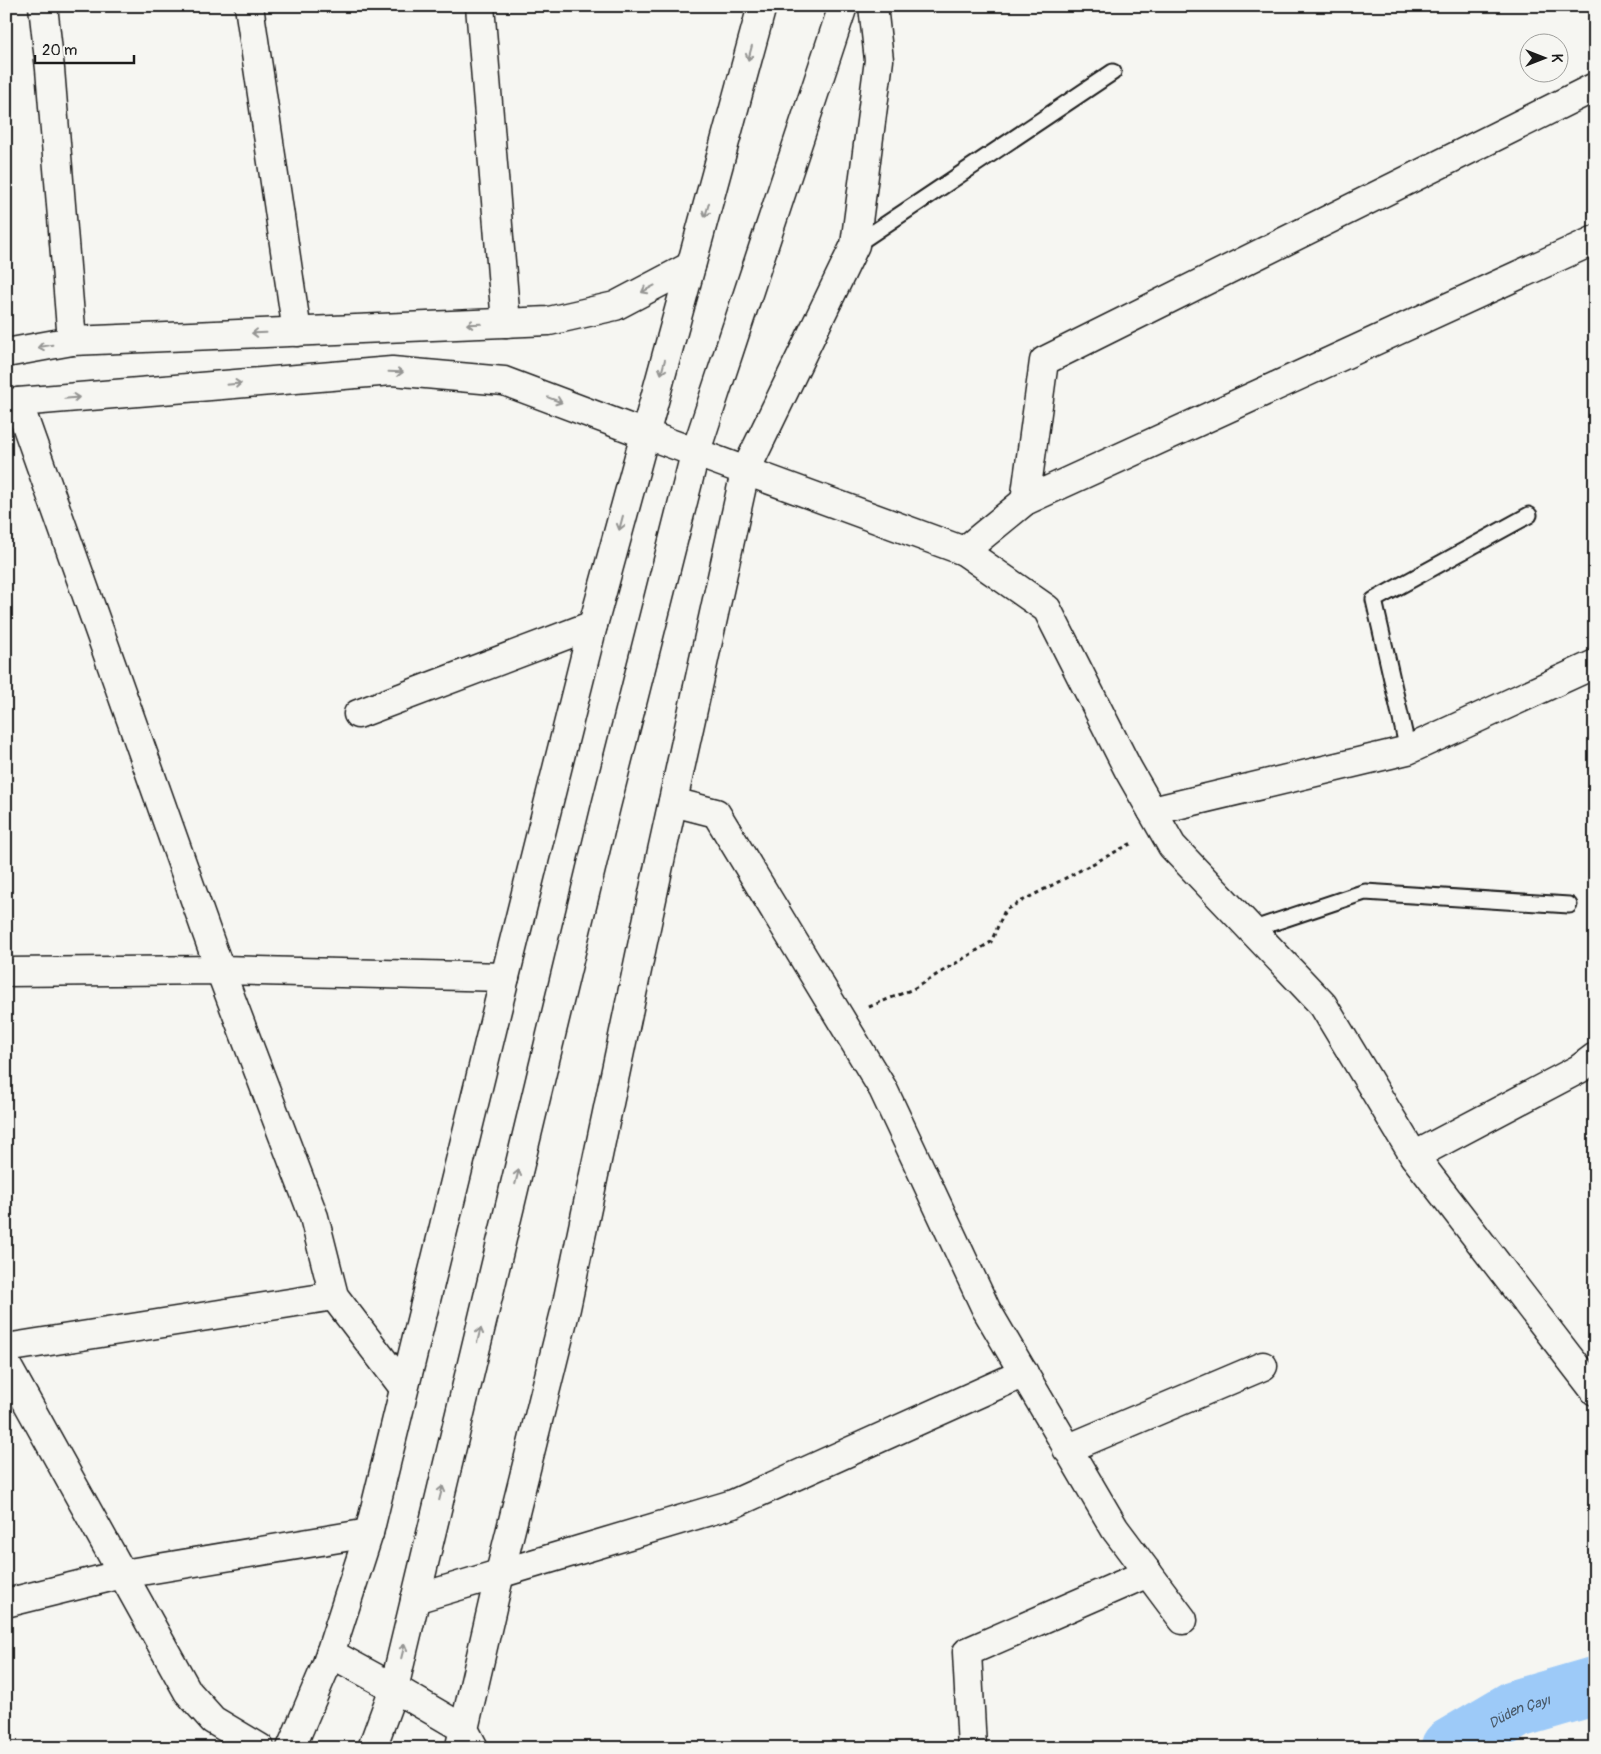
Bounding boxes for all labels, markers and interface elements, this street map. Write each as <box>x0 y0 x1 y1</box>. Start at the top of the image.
scale bar <box>35 32 134 64</box>
north arrow <box>1518 32 1568 82</box>
text: 20 m <box>42 41 77 60</box>
one-way arrow <box>745 45 754 61</box>
text: K <box>1548 54 1565 63</box>
one-way arrow <box>702 202 712 218</box>
one-way arrow <box>641 285 656 294</box>
one-way arrow <box>466 320 482 329</box>
one-way arrow <box>251 329 267 338</box>
one-way arrow <box>37 341 53 351</box>
one-way arrow <box>658 358 668 374</box>
one-way arrow <box>388 367 404 376</box>
one-way arrow <box>226 379 242 389</box>
one-way arrow <box>64 393 80 402</box>
one-way arrow <box>546 396 562 405</box>
one-way arrow <box>616 515 625 531</box>
one-way arrow <box>513 1170 522 1186</box>
one-way arrow <box>475 1328 484 1344</box>
one-way arrow <box>437 1486 446 1502</box>
one-way arrow <box>399 1644 408 1660</box>
water label: Düden Çayı <box>1485 1691 1553 1732</box>

